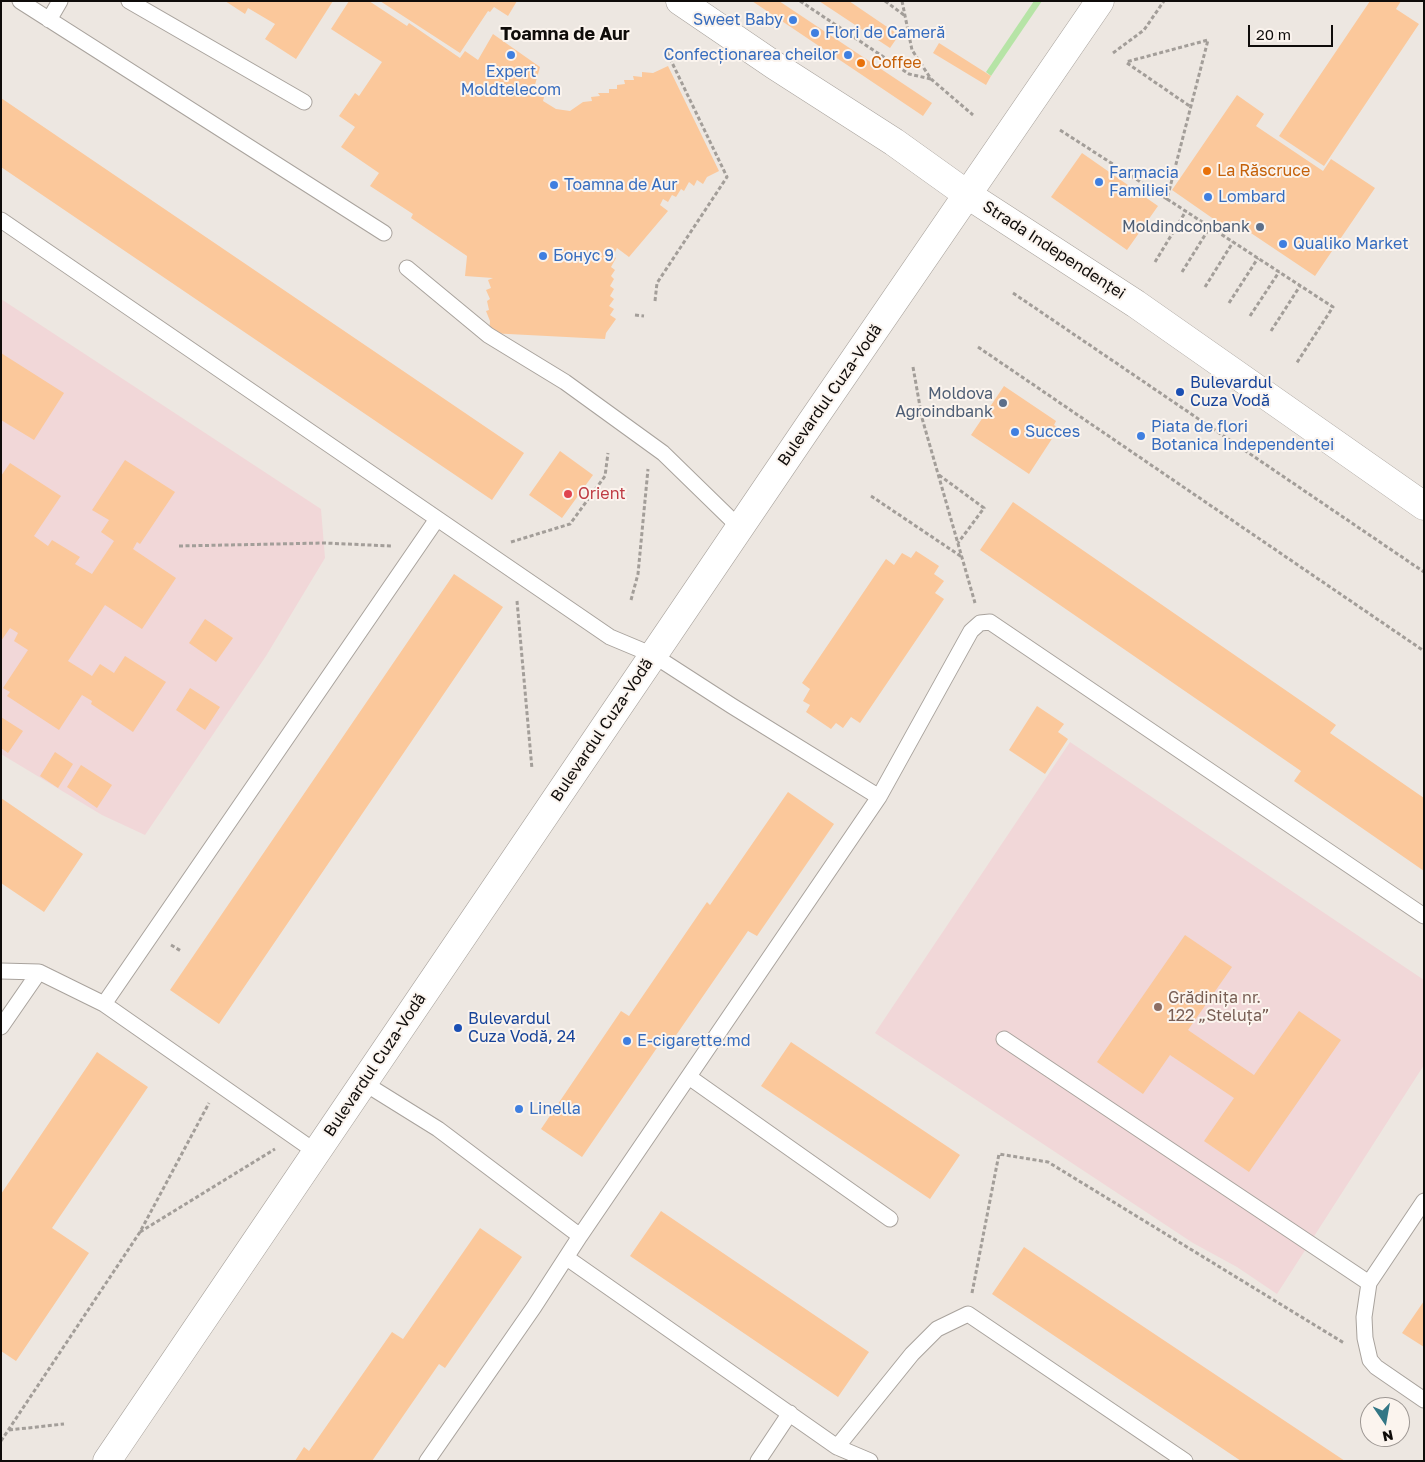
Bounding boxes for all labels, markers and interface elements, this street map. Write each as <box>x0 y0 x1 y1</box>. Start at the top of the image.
place label: Sweet Baby <box>693 10 783 30</box>
marker: Sweet Baby <box>787 14 799 26</box>
scale bar <box>1250 15 1335 47</box>
district label: Toamna de Aur <box>500 23 630 45</box>
place label: Flori de Cameră <box>825 23 945 43</box>
text: 20 m <box>1256 25 1291 43</box>
marker: Flori de Cameră <box>809 27 821 39</box>
place label: Confecționarea cheilor <box>664 45 838 65</box>
marker: Expert Moldtelecom <box>505 49 517 61</box>
marker: Confecționarea cheilor <box>842 49 854 61</box>
place label: Coffee <box>871 53 922 73</box>
marker: Coffee <box>855 57 867 69</box>
place label: Expert Moldtelecom <box>461 62 561 100</box>
place label: La Răscruce <box>1217 161 1310 181</box>
place label: Farmacia Familiei <box>1109 163 1179 201</box>
marker: La Răscruce <box>1201 165 1213 177</box>
place label: Toamna de Aur <box>564 175 678 195</box>
marker: Farmacia Familiei <box>1093 176 1105 188</box>
marker: Toamna de Aur <box>548 179 560 191</box>
place label: Lombard <box>1218 187 1286 207</box>
marker: Lombard <box>1202 191 1214 203</box>
street label: Strada Independenței <box>979 197 1129 303</box>
place label: Moldindconbank <box>1122 217 1250 237</box>
marker: Moldindconbank <box>1254 221 1266 233</box>
place label: Qualiko Market <box>1293 234 1409 254</box>
marker: Qualiko Market <box>1277 238 1289 250</box>
place label: Бонус 9 <box>553 246 614 266</box>
marker: Бонус 9 <box>537 250 549 262</box>
street label: Bulevardul Cuza-Vodă <box>774 320 886 470</box>
place label: Bulevardul Cuza Vodă <box>1190 373 1273 411</box>
place label: Moldova Agroindbank <box>895 384 993 422</box>
marker: Bulevardul Cuza Vodă <box>1174 386 1186 398</box>
marker: Moldova Agroindbank <box>997 397 1009 409</box>
place label: Piata de flori Botanica Independentei <box>1151 417 1334 455</box>
place label: Succes <box>1025 422 1080 442</box>
marker: Succes <box>1009 426 1021 438</box>
marker: Piata de flori Botanica Independentei <box>1135 430 1147 442</box>
place label: Orient <box>578 484 626 504</box>
marker: Orient <box>562 488 574 500</box>
street label: Bulevardul Cuza-Vodă <box>547 655 657 805</box>
place label: Grădinița nr. 122 „Steluța” <box>1168 988 1270 1026</box>
street label: Bulevardul Cuza-Vodă <box>320 990 430 1140</box>
marker: Grădinița nr. 122 „Steluța” <box>1152 1001 1164 1013</box>
place label: Bulevardul Cuza Vodă, 24 <box>468 1009 576 1047</box>
marker: Bulevardul Cuza Vodă, 24 <box>452 1022 464 1034</box>
place label: E-cigarette.md <box>637 1031 750 1051</box>
marker: E-cigarette.md <box>621 1035 633 1047</box>
place label: Linella <box>529 1099 581 1119</box>
marker: Linella <box>513 1103 525 1115</box>
north arrow <box>1360 1397 1410 1447</box>
text: N <box>1381 1427 1395 1446</box>

